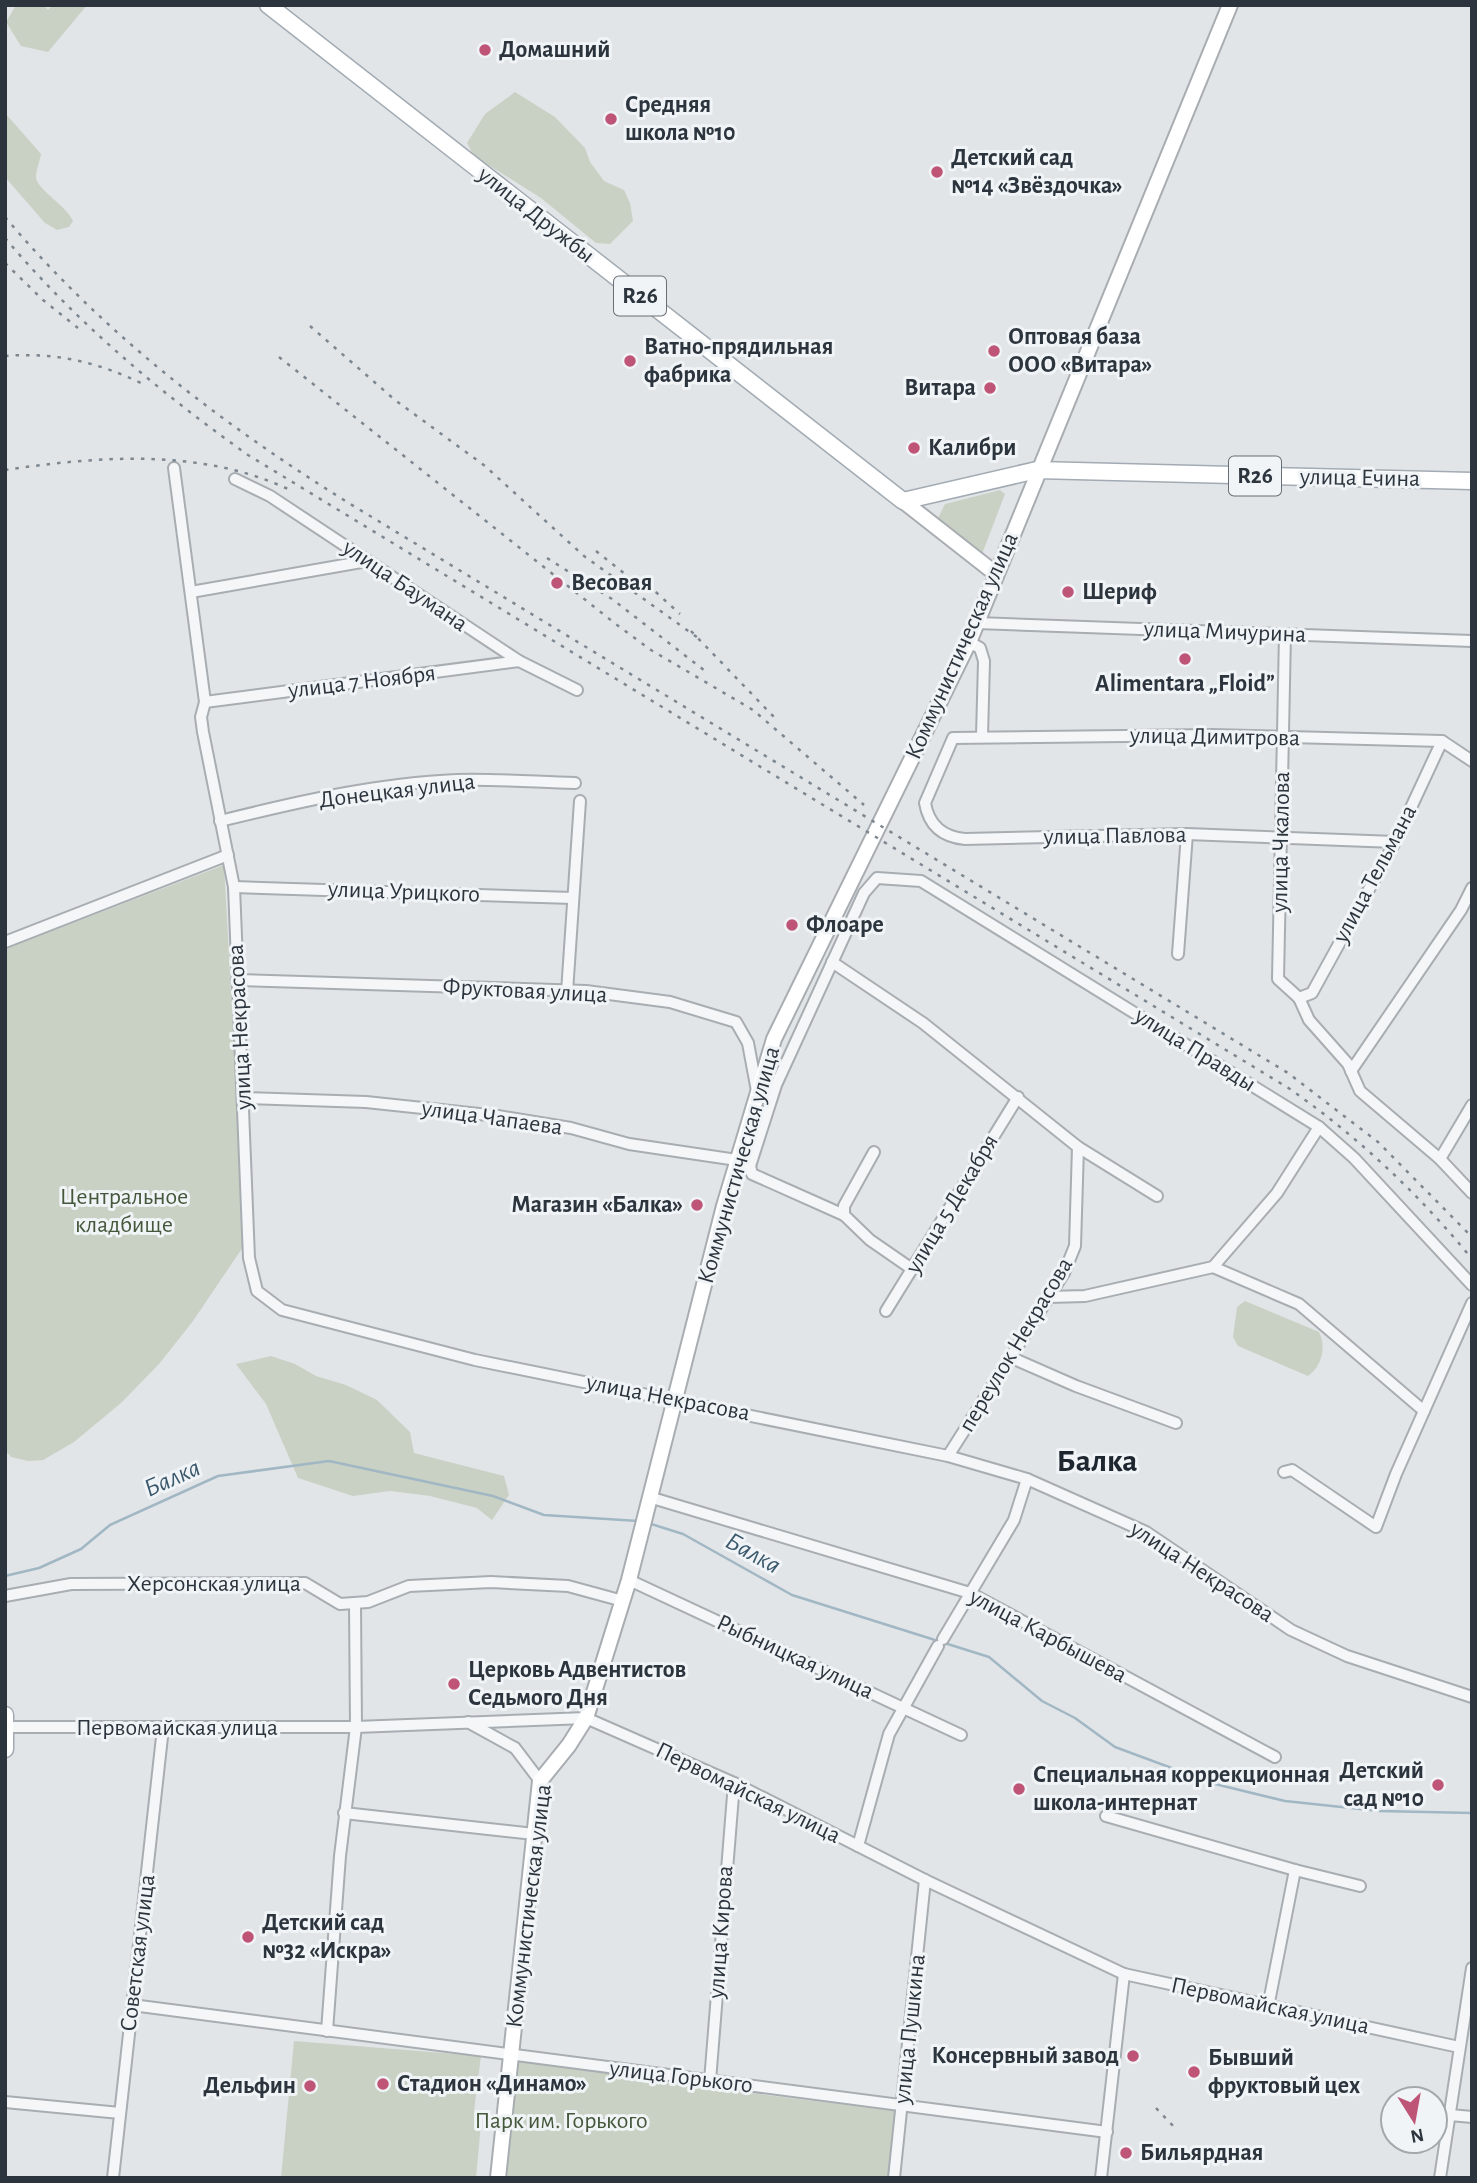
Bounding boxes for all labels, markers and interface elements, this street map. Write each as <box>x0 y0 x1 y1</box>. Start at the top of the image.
place label: Домашний <box>499 38 610 62</box>
marker: Домашний <box>477 42 493 58</box>
place label: Средняя школа №10 <box>625 93 736 145</box>
marker: Средняя школа №10 <box>603 111 619 127</box>
place label: Детский сад №14 «Звёздочка» <box>951 146 1123 198</box>
street label: улица Дружбы <box>472 162 599 268</box>
marker: Детский сад №14 «Звёздочка» <box>929 164 945 180</box>
road number: R26 <box>614 276 666 316</box>
place label: Оптовая база ООО «Витара» <box>1008 325 1152 377</box>
place label: Ватно-прядильная фабрика <box>644 335 833 387</box>
marker: Оптовая база ООО «Витара» <box>986 343 1002 359</box>
marker: Ватно-прядильная фабрика <box>622 353 638 369</box>
place label: Витара <box>904 376 976 400</box>
marker: Витара <box>982 380 998 396</box>
place label: Калибри <box>928 436 1017 460</box>
marker: Калибри <box>906 440 922 456</box>
road number: R26 <box>1229 456 1281 496</box>
street label: улица Ечина <box>1299 465 1420 491</box>
street label: Коммунистическая улица <box>901 529 1023 763</box>
street label: улица Баумана <box>337 535 472 637</box>
place label: Весовая <box>571 571 652 595</box>
marker: Весовая <box>549 575 565 591</box>
place label: Шериф <box>1082 580 1157 604</box>
marker: Шериф <box>1060 584 1076 600</box>
street label: улица Мичурина <box>1142 617 1307 647</box>
marker: Alimentara „Floid” <box>1177 651 1193 667</box>
street label: улица 7 Ноября <box>286 661 437 703</box>
place label: Alimentara „Floid” <box>1095 672 1275 696</box>
street label: улица Димитрова <box>1129 723 1300 750</box>
street label: Донецкая улица <box>318 770 476 812</box>
street label: улица Чкалова <box>1268 771 1294 914</box>
street label: улица Тельмана <box>1328 801 1421 948</box>
street label: улица Павлова <box>1042 823 1187 849</box>
street label: улица Урицкого <box>327 877 480 907</box>
place label: Флоаре <box>806 913 884 937</box>
marker: Флоаре <box>784 917 800 933</box>
street label: улица Некрасова <box>224 943 256 1112</box>
street label: Фруктовая улица <box>442 975 608 1007</box>
street label: улица Правды <box>1129 1003 1260 1097</box>
street label: Коммунистическая улица <box>694 1044 784 1286</box>
street label: улица Чапаева <box>419 1096 564 1140</box>
street label: улица 5 Декабря <box>901 1130 1003 1279</box>
park label: Центральное кладбище <box>60 1185 188 1237</box>
place label: Магазин «Балка» <box>511 1193 683 1217</box>
marker: Магазин «Балка» <box>689 1197 705 1213</box>
street label: переулок Некрасова <box>954 1254 1078 1436</box>
street label: улица Некрасова <box>583 1370 752 1426</box>
district label: Балка <box>1057 1445 1137 1477</box>
water label: Балка <box>140 1454 204 1502</box>
street label: улица Некрасова <box>1125 1516 1278 1627</box>
water label: Балка <box>721 1527 785 1579</box>
street label: Херсонская улица <box>127 1572 301 1596</box>
street label: улица Карбышева <box>964 1584 1131 1688</box>
street label: Рыбницкая улица <box>713 1610 877 1704</box>
place label: Церковь Адвентистов Седьмого Дня <box>468 1658 686 1710</box>
marker: Церковь Адвентистов Седьмого Дня <box>446 1676 462 1692</box>
street label: Первомайская улица <box>76 1716 278 1740</box>
street label: Первомайская улица <box>652 1738 844 1848</box>
place label: Детский сад №10 <box>1339 1759 1424 1811</box>
place label: Специальная коррекционная школа-интернат <box>1033 1763 1330 1815</box>
marker: Детский сад №10 <box>1430 1777 1446 1793</box>
marker: Специальная коррекционная школа-интернат <box>1011 1781 1027 1797</box>
street label: Коммунистическая улица <box>502 1783 556 2029</box>
street label: улица Кирова <box>704 1865 738 2000</box>
street label: Советская улица <box>116 1873 160 2033</box>
place label: Детский сад №32 «Искра» <box>262 1911 392 1963</box>
marker: Детский сад №32 «Искра» <box>240 1929 256 1945</box>
street label: улица Пушкина <box>890 1953 930 2106</box>
street label: Первомайская улица <box>1169 1973 1371 2039</box>
place label: Консервный завод <box>932 2044 1119 2068</box>
place label: Бывший фруктовый цех <box>1208 2046 1360 2098</box>
marker: Консервный завод <box>1125 2048 1141 2064</box>
street label: улица Горького <box>607 2056 754 2098</box>
marker: Бывший фруктовый цех <box>1186 2064 1202 2080</box>
place label: Стадион «Динамо» <box>397 2072 587 2096</box>
place label: Дельфин <box>203 2074 296 2098</box>
marker: Стадион «Динамо» <box>375 2076 391 2092</box>
marker: Дельфин <box>302 2078 318 2094</box>
north arrow <box>1379 2085 1449 2155</box>
park label: Парк им. Горького <box>474 2109 648 2133</box>
text: N <box>1409 2125 1425 2146</box>
place label: Бильярдная <box>1140 2141 1263 2165</box>
marker: Бильярдная <box>1118 2145 1134 2161</box>

